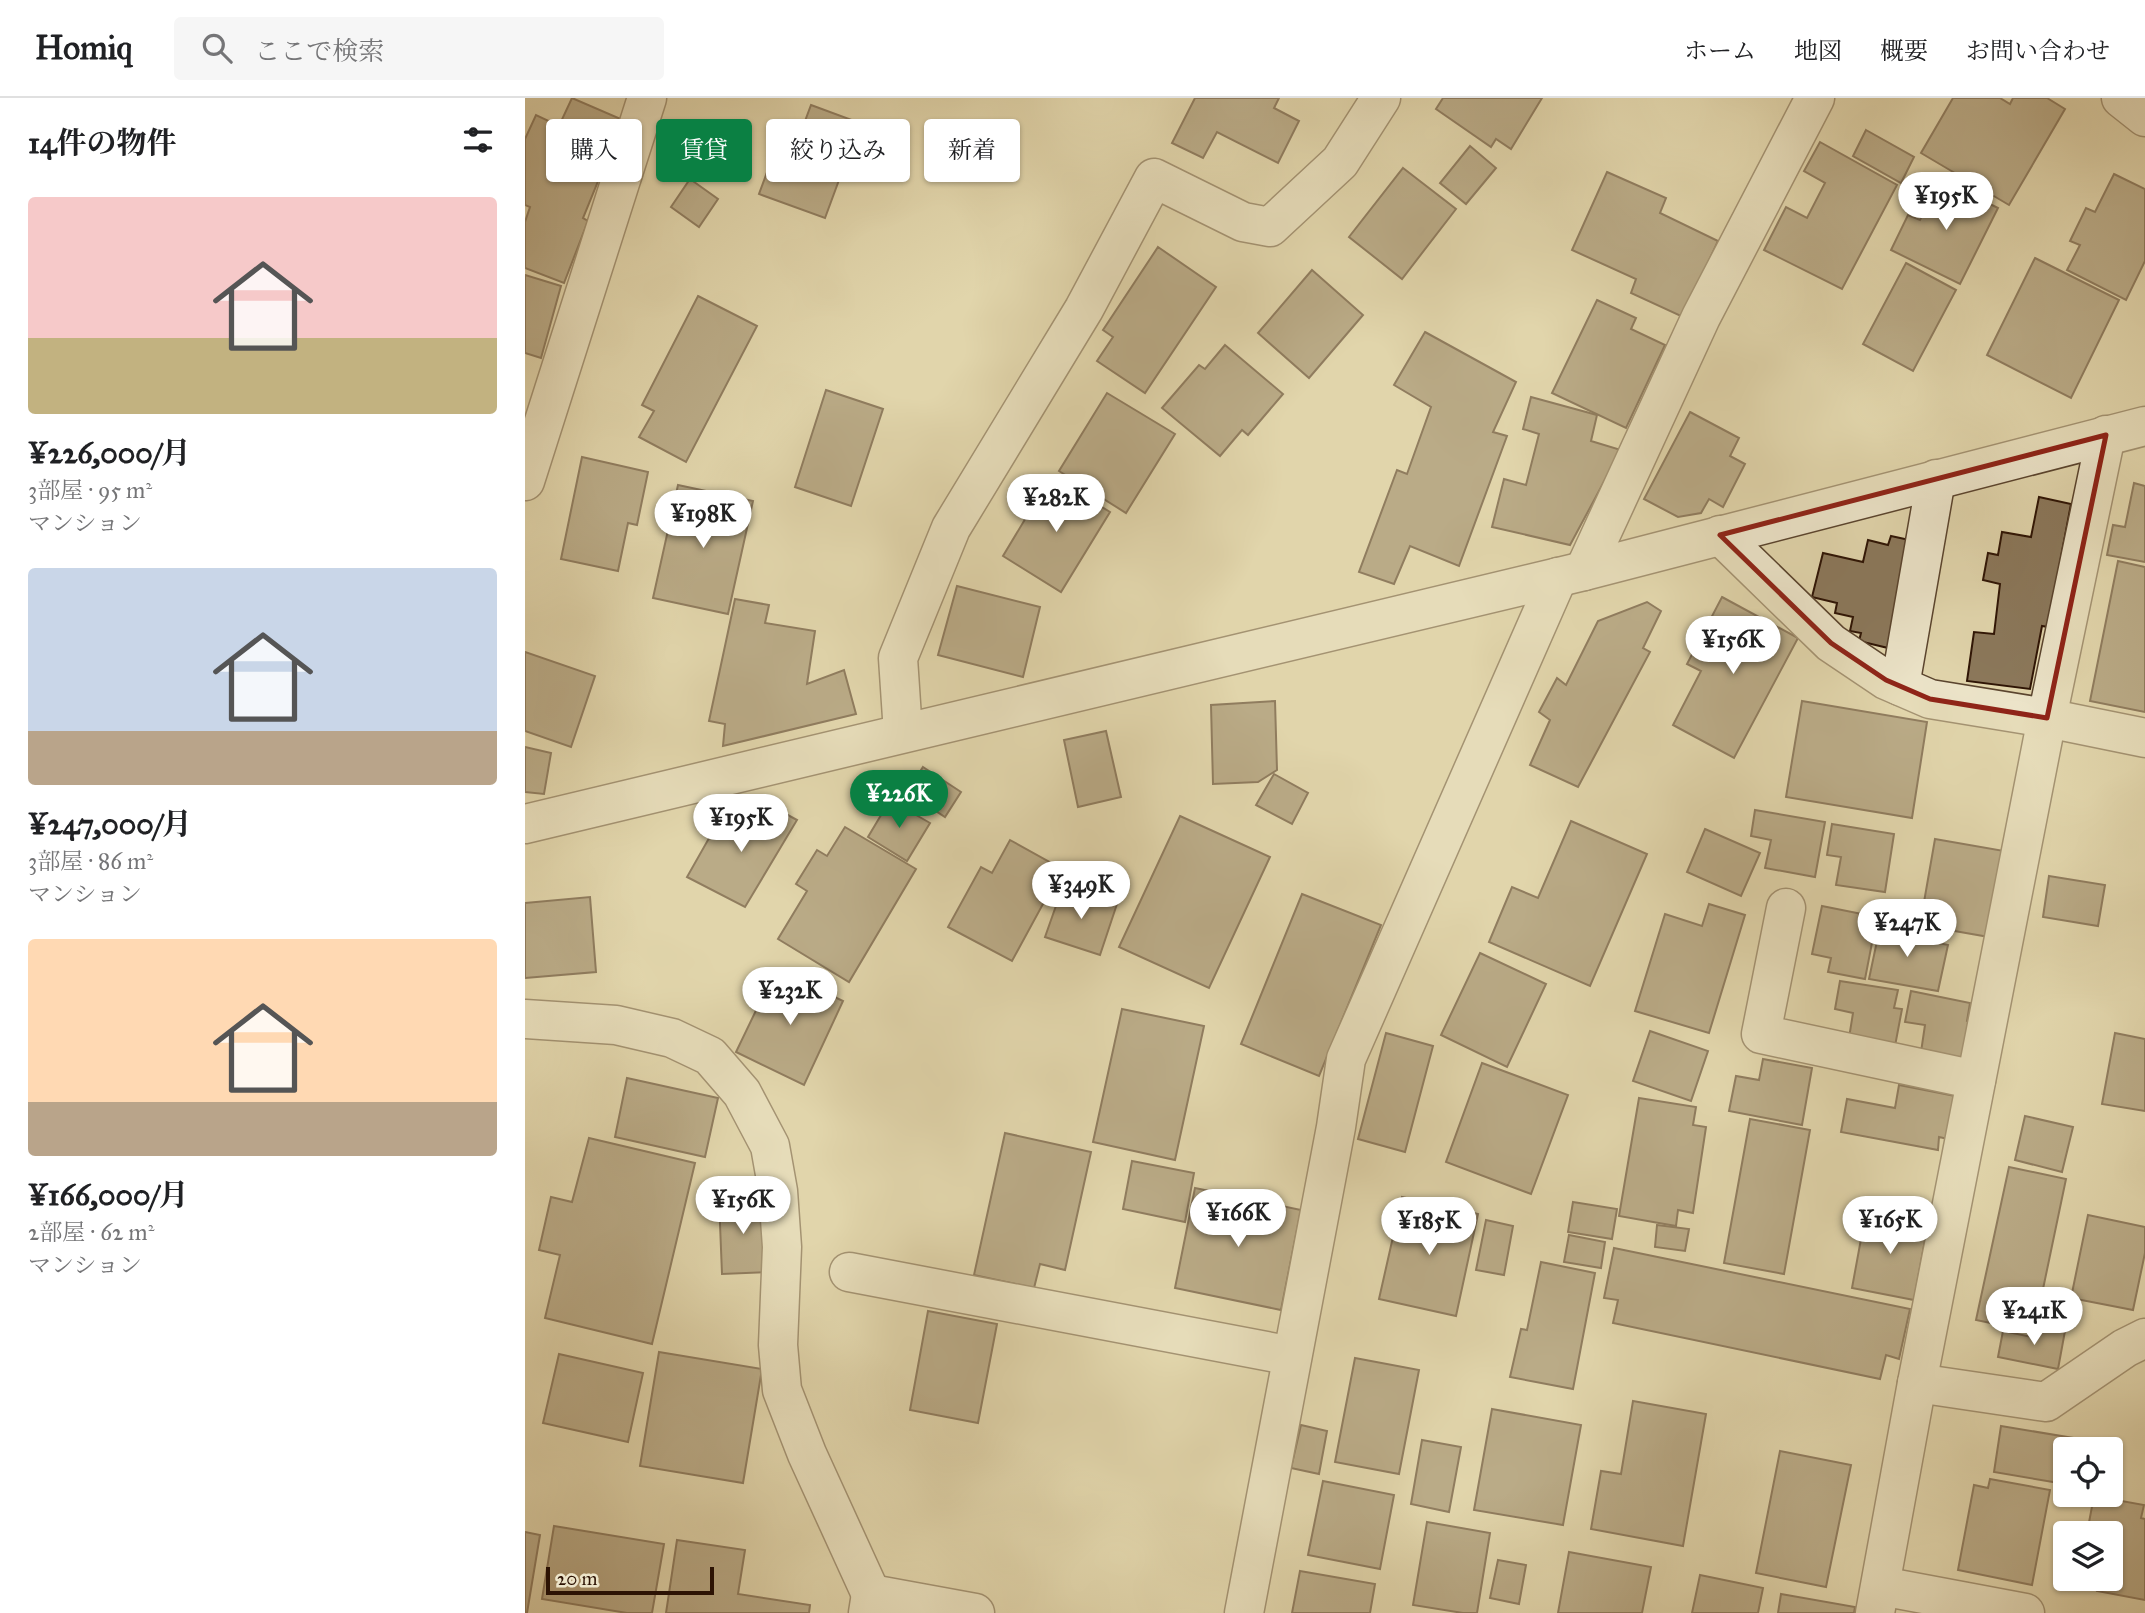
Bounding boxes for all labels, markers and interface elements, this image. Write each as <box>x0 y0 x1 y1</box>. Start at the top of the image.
search box <box>174 17 664 80</box>
text: Homiq <box>35 28 132 68</box>
icon: search <box>198 29 236 67</box>
text: ここで検索 <box>254 35 384 67</box>
text: ホーム <box>1684 36 1756 66</box>
text: 地図 <box>1794 36 1842 66</box>
text: 概要 <box>1880 36 1928 66</box>
text: お問い合わせ <box>1966 36 2110 66</box>
chip: 購入 <box>546 119 642 182</box>
chip: 賃貸 <box>656 119 752 182</box>
chip: 絞り込み <box>766 119 910 182</box>
chip: 新着 <box>924 119 1020 182</box>
icon: filters <box>459 121 497 159</box>
text: 14件の物件 <box>28 125 177 161</box>
pin: ¥195K <box>1897 172 1995 232</box>
text: ¥195K <box>1914 181 1978 209</box>
icon: home <box>200 243 326 369</box>
text: ¥226,000/月 <box>28 435 191 471</box>
pin: ¥282K <box>1007 474 1105 534</box>
text: 3部屋 · 95 m² <box>28 476 152 504</box>
text: ¥282K <box>1023 483 1089 511</box>
pin: ¥198K <box>654 490 752 550</box>
text: ¥198K <box>671 499 735 527</box>
text: マンション <box>28 509 142 537</box>
icon: home <box>200 614 326 740</box>
pin: ¥156K <box>1684 616 1782 676</box>
text: ¥156K <box>1702 625 1764 653</box>
pin: ¥226K <box>850 770 948 830</box>
text: ¥226K <box>866 779 932 807</box>
pin: ¥195K <box>692 794 790 854</box>
text: ¥195K <box>709 803 773 831</box>
text: ¥247,000/月 <box>28 806 192 842</box>
text: 3部屋 · 86 m² <box>28 847 153 875</box>
pin: ¥349K <box>1032 862 1130 921</box>
text: ¥349K <box>1048 870 1114 898</box>
text: マンション <box>28 880 142 908</box>
pin: ¥247K <box>1858 900 1956 959</box>
text: ¥247K <box>1874 908 1940 936</box>
pin: ¥232K <box>741 968 839 1027</box>
text: ¥232K <box>758 976 822 1004</box>
icon: home <box>200 985 326 1111</box>
pin: ¥156K <box>694 1176 792 1236</box>
text: ¥166,000/月 <box>28 1177 188 1213</box>
text: ¥156K <box>712 1185 774 1213</box>
pin: ¥166K <box>1189 1190 1287 1249</box>
pin: ¥165K <box>1841 1196 1939 1256</box>
text: ¥166K <box>1206 1198 1270 1226</box>
pin: ¥185K <box>1380 1198 1478 1257</box>
text: ¥165K <box>1859 1205 1921 1233</box>
text: ¥185K <box>1397 1206 1461 1234</box>
text: 2部屋 · 62 m² <box>28 1218 154 1246</box>
text: マンション <box>28 1251 142 1279</box>
pin: ¥241K <box>1985 1288 2083 1347</box>
text: ¥241K <box>2002 1296 2066 1324</box>
map controls <box>2053 1437 2123 1591</box>
button: locate <box>2053 1437 2123 1507</box>
button: layers <box>2053 1521 2123 1591</box>
scale bar <box>546 1564 714 1596</box>
text: 20 m <box>557 1567 598 1590</box>

